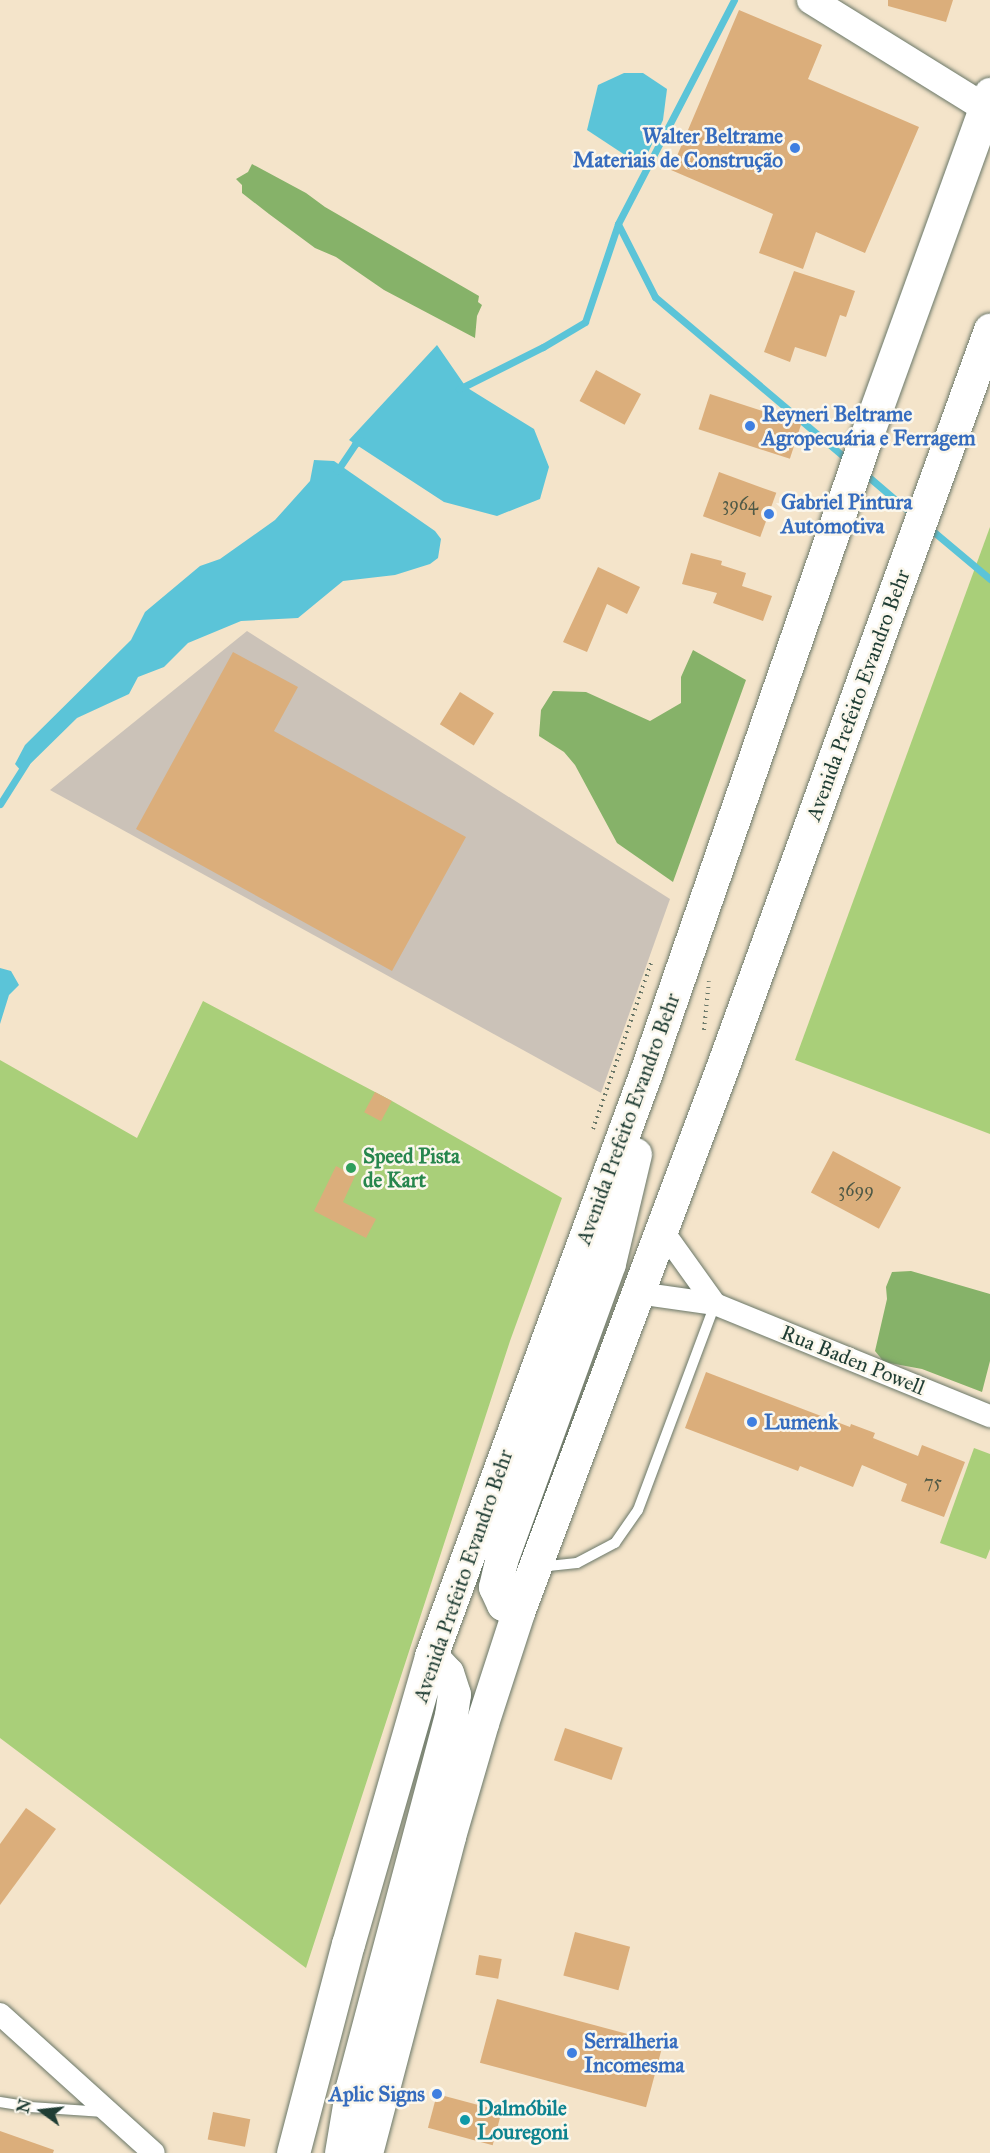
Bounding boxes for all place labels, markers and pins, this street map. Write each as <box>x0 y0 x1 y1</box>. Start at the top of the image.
place label: Walter Beltrame Materiais de Construção <box>573 123 783 173</box>
marker: Walter Beltrame Materiais de Construção <box>788 141 802 155</box>
place label: Reyneri Beltrame Agropecuária e Ferragem <box>762 401 976 451</box>
marker: Reyneri Beltrame Agropecuária e Ferragem <box>743 419 757 433</box>
place label: Gabriel Pintura Automotiva <box>781 489 912 539</box>
marker: Gabriel Pintura Automotiva <box>762 507 776 521</box>
place label: Speed Pista de Kart <box>363 1143 460 1193</box>
marker: Speed Pista de Kart <box>344 1161 358 1175</box>
place label: Lumenk <box>764 1409 838 1435</box>
marker: Lumenk <box>745 1415 759 1429</box>
place label: Serralheria Incomesma <box>584 2028 684 2078</box>
marker: Serralheria Incomesma <box>565 2046 579 2060</box>
place label: Aplic Signs <box>329 2081 425 2107</box>
marker: Aplic Signs <box>430 2087 444 2101</box>
place label: Dalmóbile Louregoni <box>477 2095 569 2145</box>
marker: Dalmóbile Louregoni <box>458 2113 472 2127</box>

